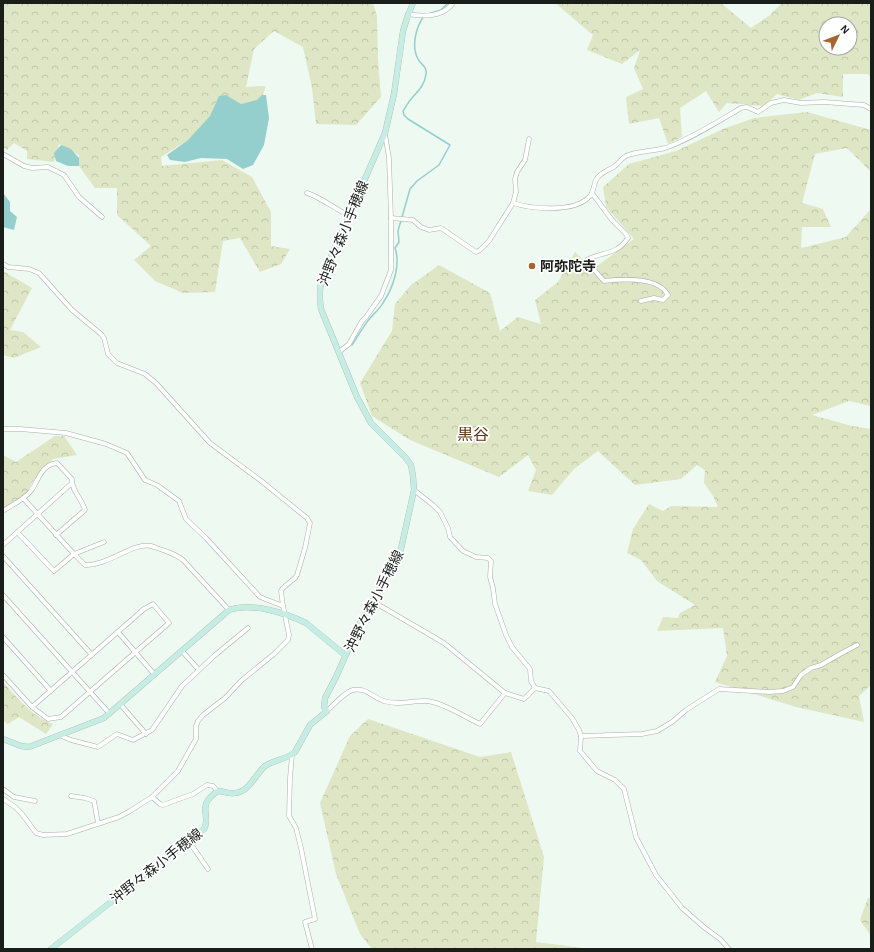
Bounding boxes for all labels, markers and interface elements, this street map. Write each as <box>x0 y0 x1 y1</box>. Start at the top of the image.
north arrow <box>818 16 858 56</box>
text: N <box>838 23 852 36</box>
street label: 沖野々森小手穂線 <box>316 178 371 288</box>
place label: 阿弥陀寺 <box>540 259 596 274</box>
marker: 阿弥陀寺 <box>527 261 537 271</box>
district label: 黒谷 <box>457 426 489 443</box>
street label: 沖野々森小手穂線 <box>342 548 407 655</box>
street label: 沖野々森小手穂線 <box>108 826 205 907</box>

